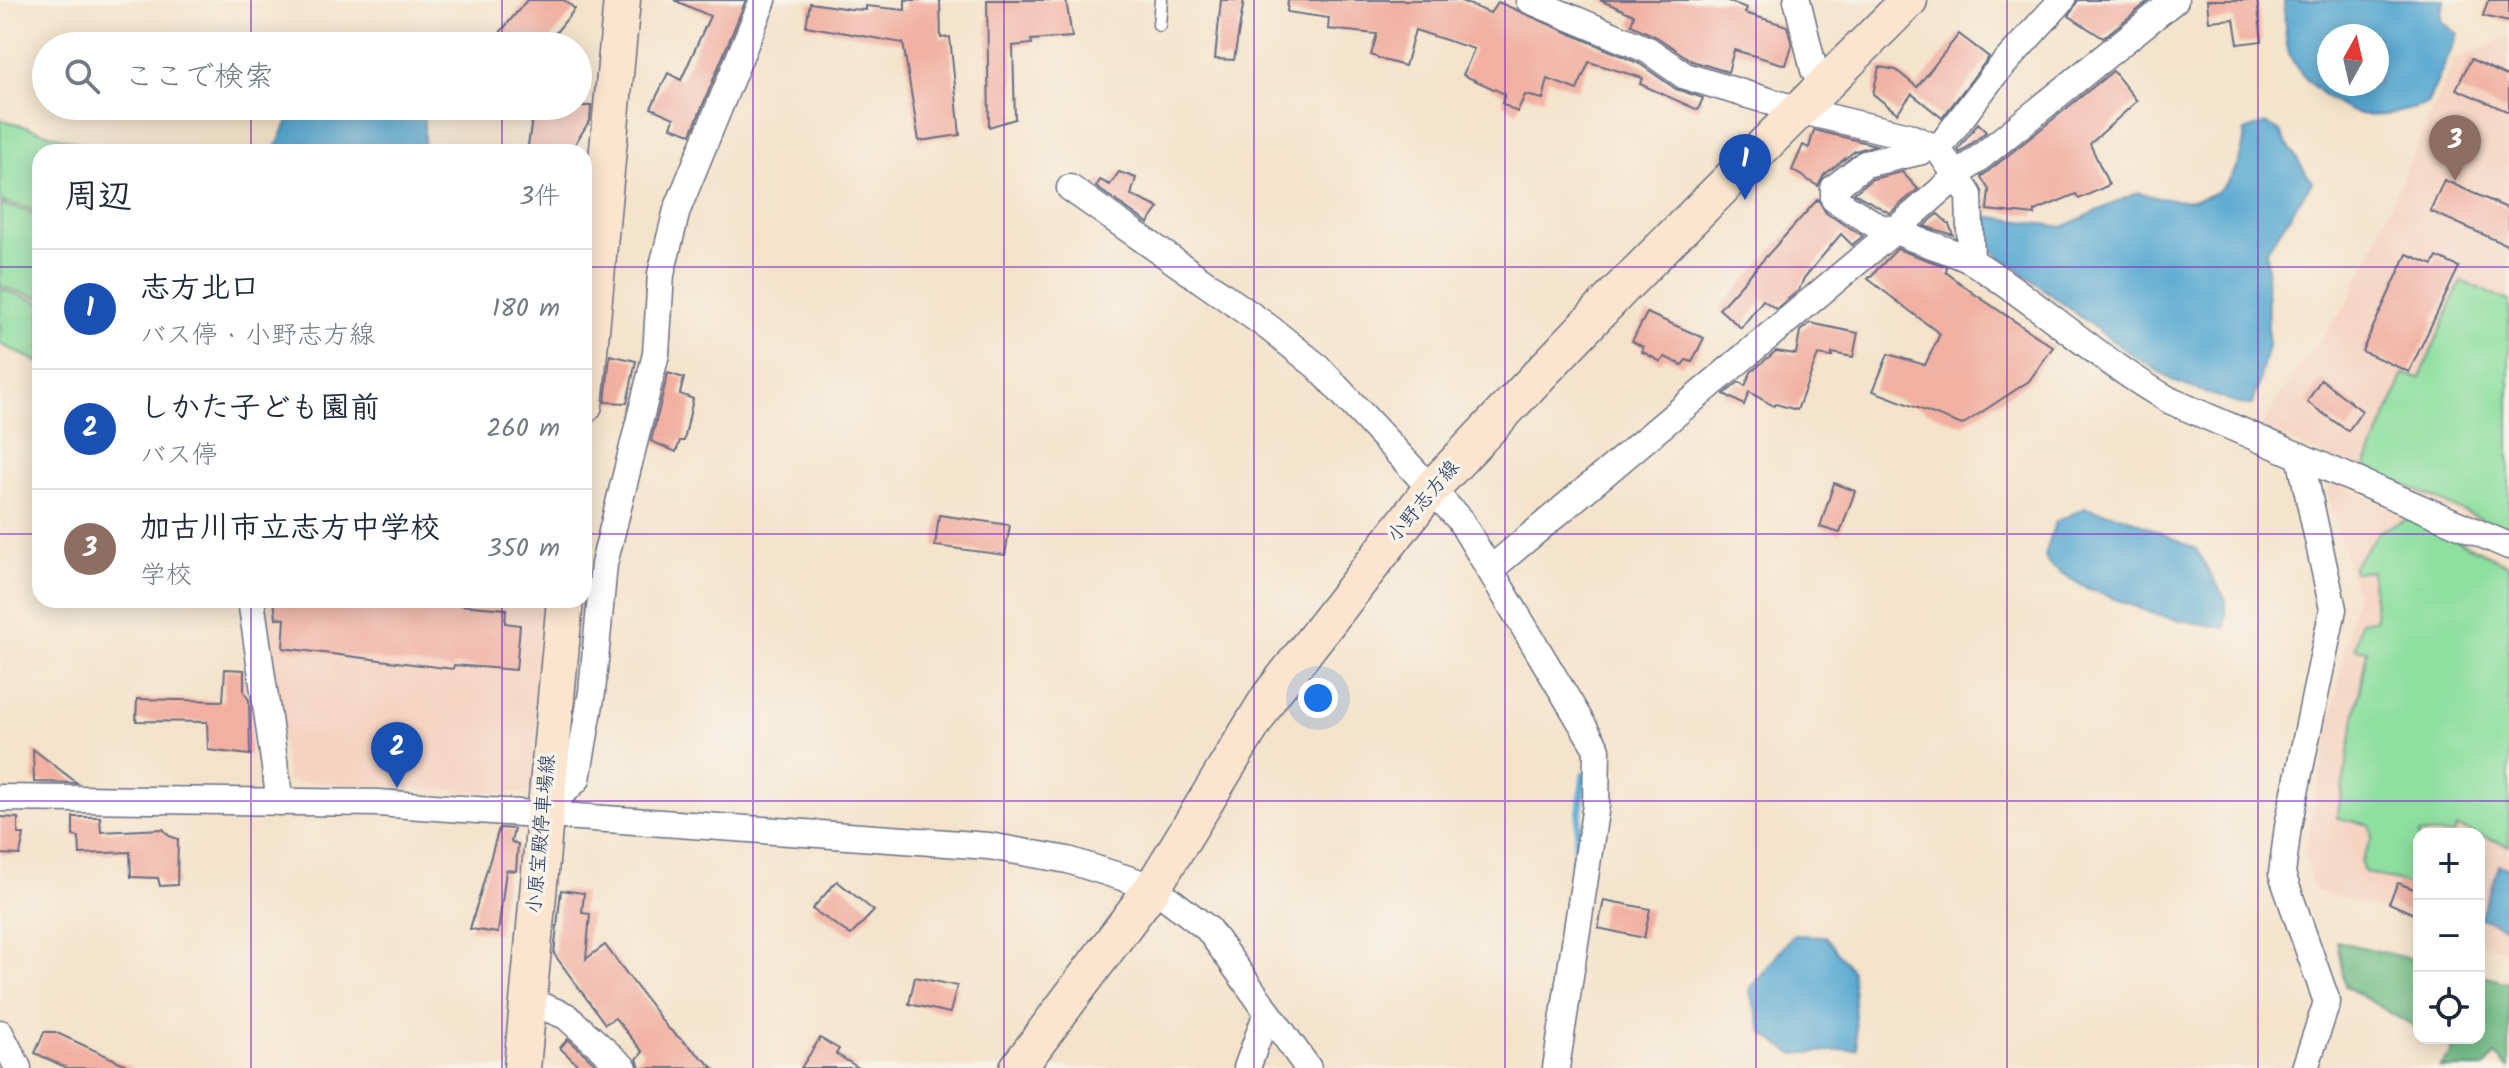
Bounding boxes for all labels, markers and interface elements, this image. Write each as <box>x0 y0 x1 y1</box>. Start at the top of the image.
north arrow <box>2317 24 2389 96</box>
search box <box>32 32 592 120</box>
icon: search <box>60 54 104 98</box>
text: ここで検索 <box>124 54 274 102</box>
pin: 3 <box>2429 115 2481 181</box>
pin: 1 <box>1719 134 1771 200</box>
text: 周辺 <box>64 171 132 225</box>
text: 3件 <box>519 176 560 218</box>
text: 志方北口 <box>140 265 260 313</box>
text: 1 <box>86 288 94 330</box>
text: 180 m <box>492 288 560 330</box>
text: バス停 · 小野志方線 <box>140 315 375 357</box>
text: しかた子ども園前 <box>140 385 380 433</box>
text: 2 <box>82 408 98 450</box>
text: 260 m <box>486 408 560 450</box>
text: バス停 <box>140 435 218 477</box>
street label: 小野志方線 <box>1380 453 1468 551</box>
text: 加古川市立志方中学校 <box>140 505 440 553</box>
text: 3 <box>83 528 97 570</box>
text: 350 m <box>487 528 560 570</box>
text: 学校 <box>140 555 192 597</box>
your location <box>1298 678 1338 718</box>
pin: 2 <box>371 722 423 788</box>
street label: 小原宝殿停車場線 <box>519 753 565 915</box>
map controls <box>2413 828 2485 1044</box>
button: + <box>2413 828 2485 900</box>
button: − <box>2413 900 2485 972</box>
button: locate <box>2413 972 2485 1044</box>

